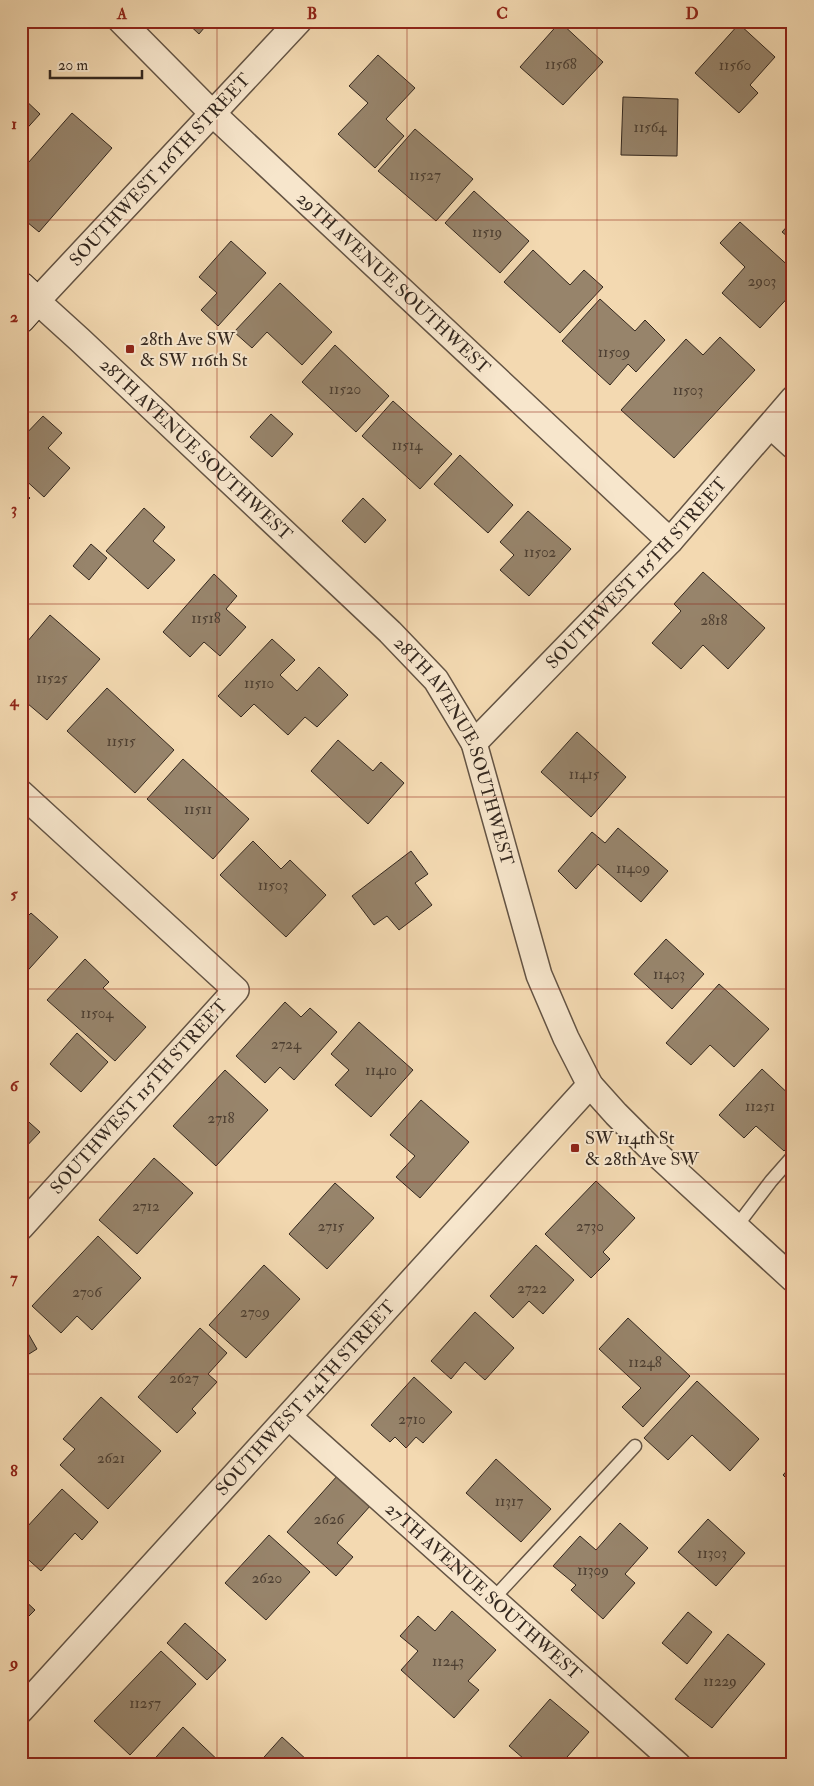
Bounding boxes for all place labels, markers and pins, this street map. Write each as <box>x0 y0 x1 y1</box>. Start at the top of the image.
place label: 28th Ave SW & SW 116th St <box>140 328 248 372</box>
marker: 28th Ave SW & SW 116th St <box>124 343 136 355</box>
place label: SW 114th St & 28th Ave SW <box>585 1127 699 1171</box>
marker: SW 114th St & 28th Ave SW <box>569 1142 581 1154</box>

